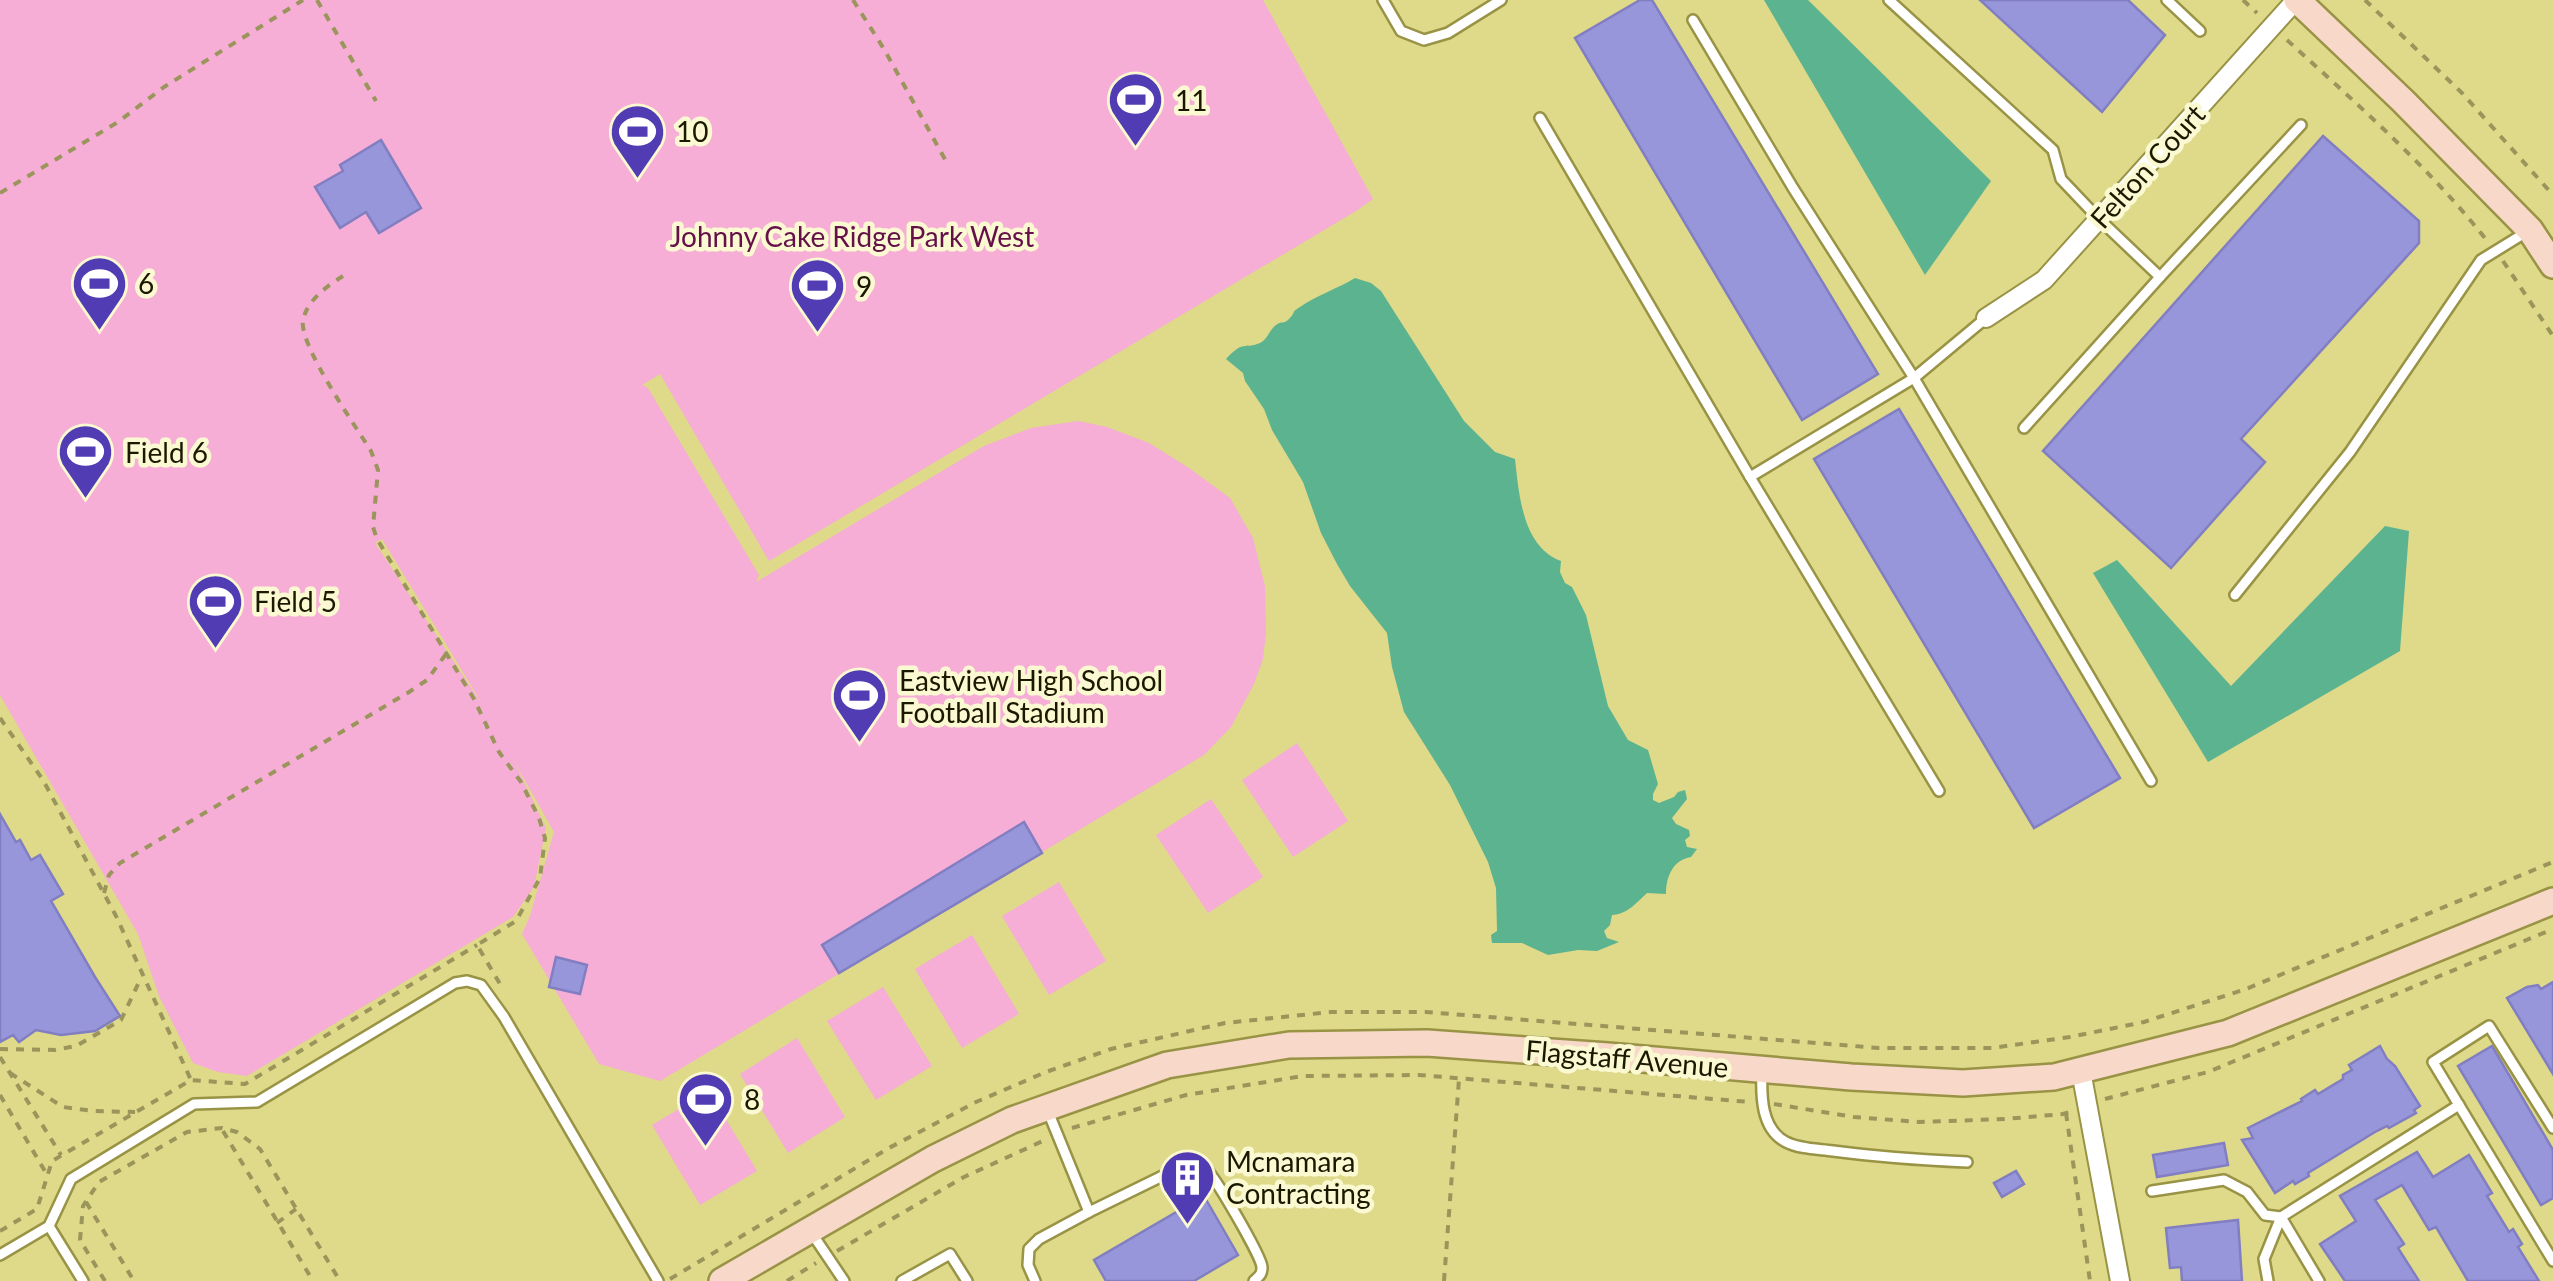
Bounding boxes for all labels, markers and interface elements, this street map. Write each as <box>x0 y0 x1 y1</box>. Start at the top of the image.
sports icon: 11 <box>1106 70 1166 149</box>
place label: 11 <box>1175 83 1207 117</box>
street label: Felton Court <box>2083 97 2211 235</box>
sports icon: 10 <box>607 101 667 180</box>
place label: 10 <box>676 114 708 148</box>
park label: Johnny Cake Ridge Park West <box>670 219 1034 253</box>
sports icon: 6 <box>69 253 129 332</box>
sports icon: 9 <box>787 256 847 335</box>
place label: 6 <box>138 266 154 300</box>
place label: 9 <box>856 269 872 303</box>
sports icon: Field 6 <box>56 422 116 501</box>
place label: Field 6 <box>125 435 208 469</box>
sports icon: Field 5 <box>185 571 245 650</box>
place label: Field 5 <box>254 584 337 618</box>
place label: Eastview High School Football Stadium <box>899 663 1163 729</box>
sports icon: Eastview High School Football Stadium <box>830 666 890 745</box>
street label: Flagstaff Avenue <box>1524 1032 1730 1084</box>
sports icon: 8 <box>675 1069 735 1148</box>
place label: 8 <box>744 1082 760 1116</box>
place label: Mcnamara Contracting <box>1226 1144 1370 1210</box>
building icon: Mcnamara Contracting <box>1157 1147 1217 1226</box>

